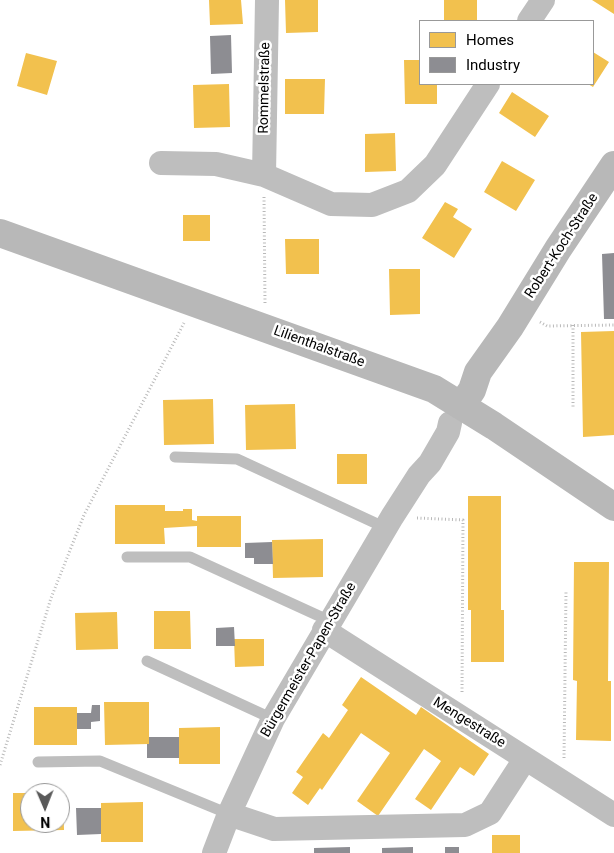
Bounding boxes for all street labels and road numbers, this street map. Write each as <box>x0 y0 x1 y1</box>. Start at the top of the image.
street label: Rommelstraße <box>256 42 274 134</box>
street label: Robert-Koch-Straße <box>522 190 602 302</box>
street label: Lilienthalstraße <box>271 323 367 371</box>
street label: Bürgermeister-Papen-Straße <box>258 580 360 740</box>
street label: Mengestraße <box>430 694 508 752</box>

